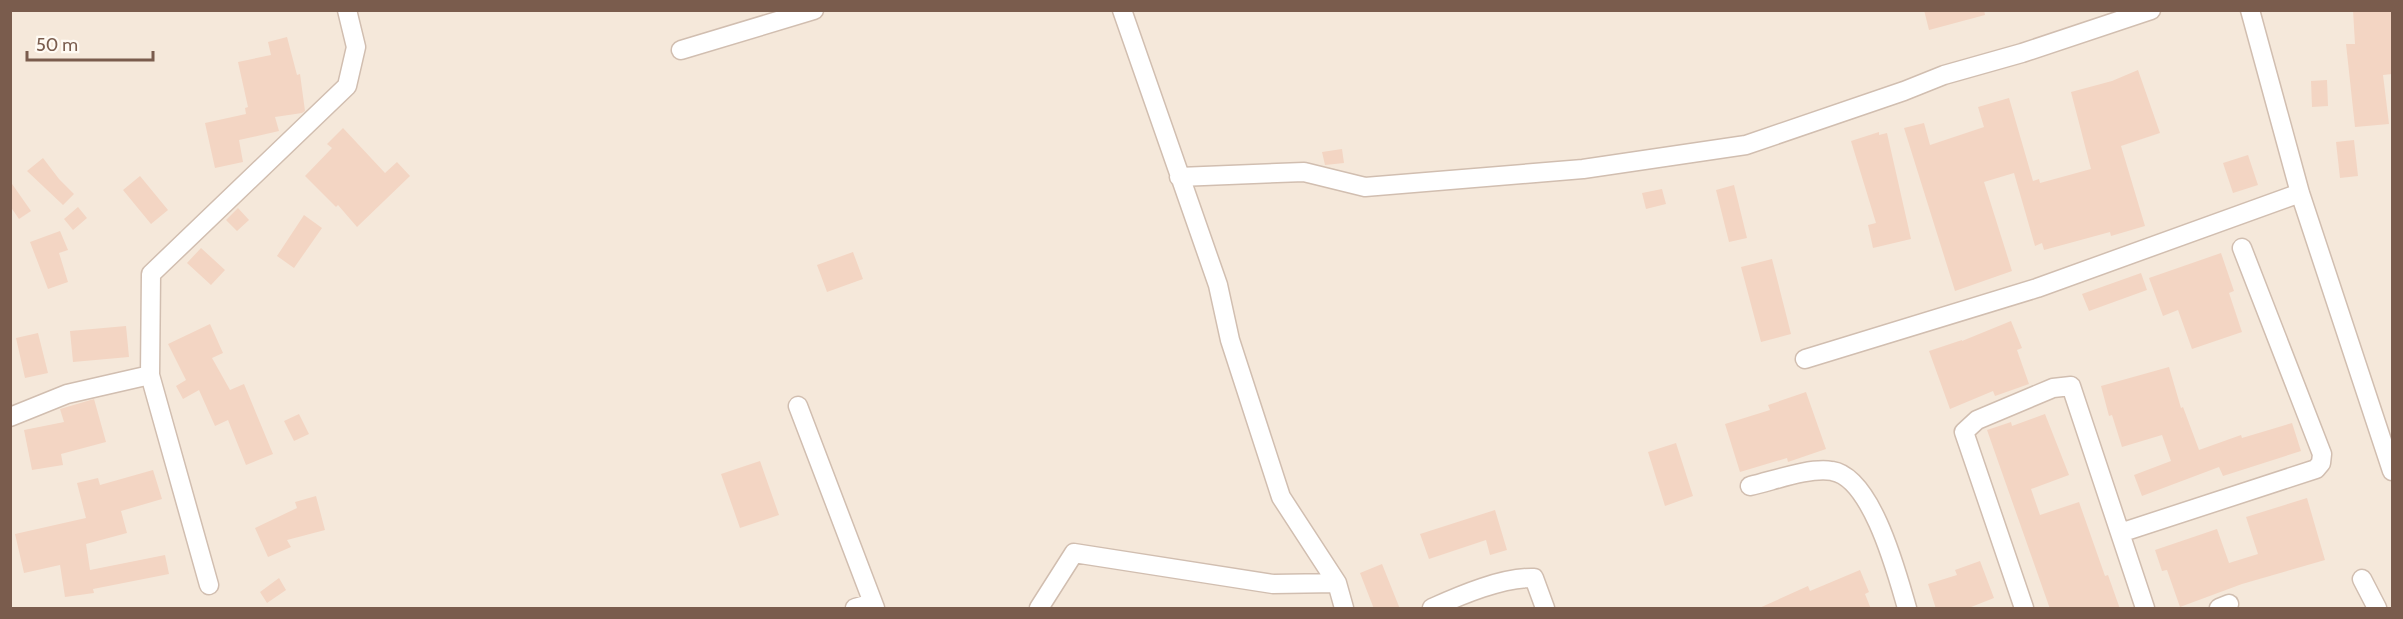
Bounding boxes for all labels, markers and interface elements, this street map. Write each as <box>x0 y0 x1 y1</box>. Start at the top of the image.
scale bar <box>27 24 153 62</box>
text: 50 m <box>36 34 78 56</box>

